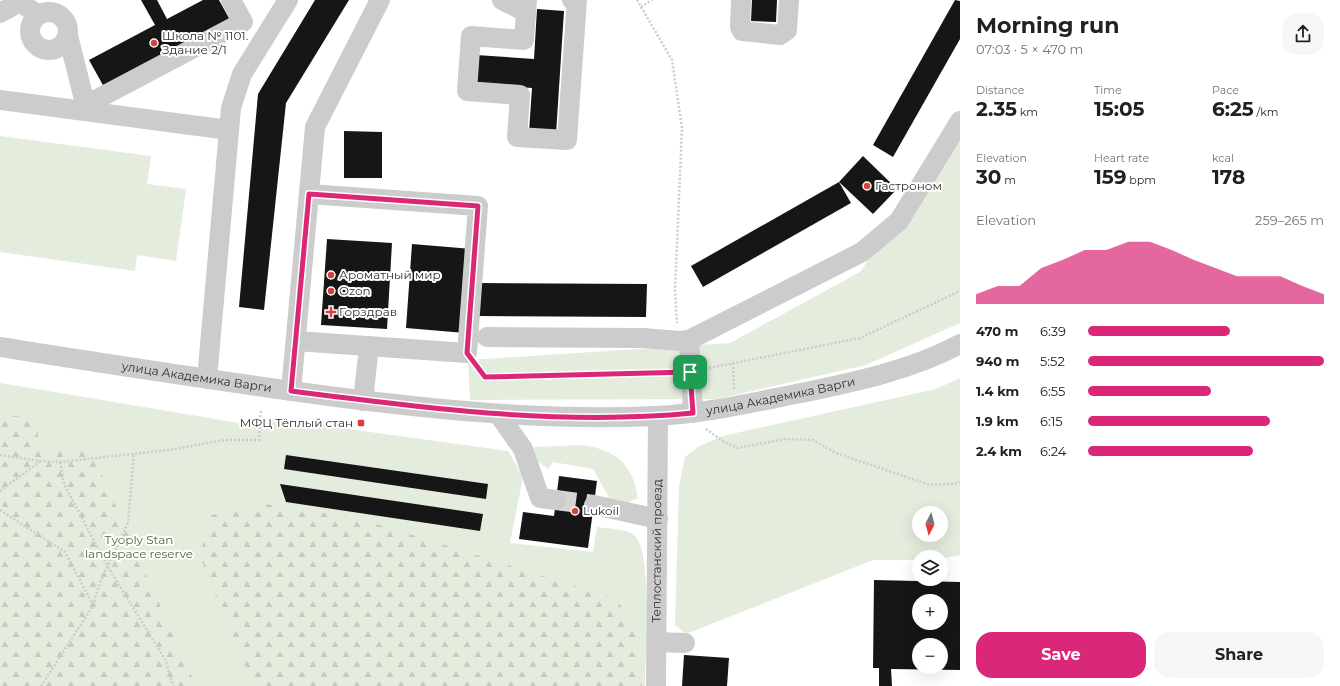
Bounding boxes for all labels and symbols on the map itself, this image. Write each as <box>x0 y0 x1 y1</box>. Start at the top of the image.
place label: Школа № 1101. Здание 2/1 <box>162 28 248 57</box>
marker: Школа № 1101. Здание 2/1 <box>149 38 159 48</box>
place label: Гастроном <box>875 178 942 193</box>
marker: Гастроном <box>862 181 872 191</box>
place label: Ароматный мир <box>339 267 441 282</box>
marker: Ароматный мир <box>326 270 336 280</box>
place label: Ozon <box>339 283 371 298</box>
marker: Ozon <box>326 286 336 296</box>
place label: Горздрав <box>339 304 397 319</box>
marker: Горздрав <box>326 307 336 317</box>
pin <box>673 355 707 389</box>
street label: улица Академика Варги <box>120 358 273 395</box>
street label: улица Академика Варги <box>704 373 856 418</box>
place label: МФЦ Тёплый стан <box>240 415 353 430</box>
marker: МФЦ Тёплый стан <box>356 418 366 428</box>
street label: Теплостанский проезд <box>648 479 665 623</box>
place label: Lukoil <box>583 503 619 518</box>
marker: Lukoil <box>570 506 580 516</box>
north arrow <box>912 506 948 542</box>
park label: Tyoply Stan landspace reserve <box>85 532 193 561</box>

